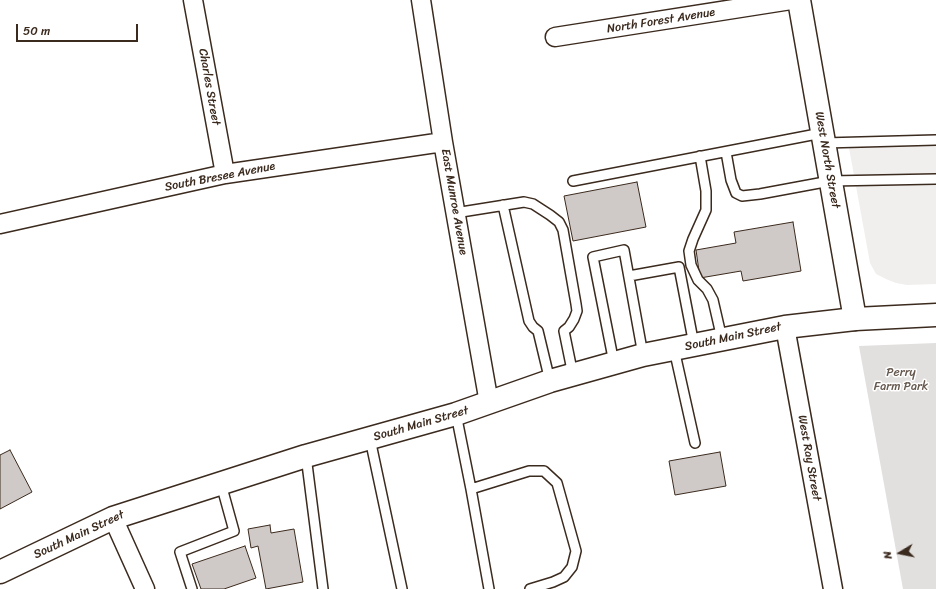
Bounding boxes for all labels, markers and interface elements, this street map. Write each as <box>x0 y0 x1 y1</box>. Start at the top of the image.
street label: North Forest Avenue <box>606 5 716 37</box>
scale bar <box>18 16 140 42</box>
text: 50 m <box>23 20 50 42</box>
street label: Charles Street <box>195 47 223 127</box>
street label: West North Street <box>811 110 843 210</box>
street label: East Munroe Avenue <box>438 148 470 256</box>
street label: South Bresee Avenue <box>164 159 276 195</box>
street label: South Main Street <box>683 320 783 354</box>
park label: Perry Farm Park <box>874 366 928 394</box>
street label: South Main Street <box>372 404 470 444</box>
street label: West Ray Street <box>794 414 824 502</box>
street label: South Main Street <box>31 508 127 562</box>
north arrow <box>880 533 920 573</box>
text: N <box>878 550 898 561</box>

